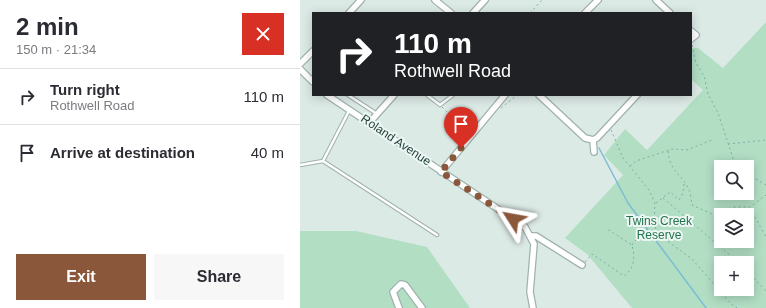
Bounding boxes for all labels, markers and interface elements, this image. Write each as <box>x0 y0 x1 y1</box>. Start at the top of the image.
text: 2 min <box>16 13 79 40</box>
button: close <box>242 13 284 55</box>
icon: right <box>328 28 380 80</box>
text: 110 m <box>394 28 472 59</box>
text: 150 m · 21:34 <box>16 42 96 57</box>
text: Rothwell Road <box>394 61 511 81</box>
text: Turn right <box>50 81 120 98</box>
icon: right <box>16 86 38 108</box>
text: 110 m <box>243 88 284 105</box>
text: Rothwell Road <box>50 98 135 113</box>
pin <box>444 107 478 148</box>
street label: Roland Avenue <box>358 111 434 169</box>
icon: arrive <box>450 113 472 135</box>
icon: arrive <box>16 142 38 164</box>
text: Arrive at destination <box>50 144 195 161</box>
text: 40 m <box>251 144 284 161</box>
map controls <box>714 160 754 296</box>
button: search <box>714 160 754 200</box>
position arrow <box>492 198 534 240</box>
button: layers <box>714 208 754 248</box>
park label: Twins Creek Reserve <box>626 214 693 242</box>
button: Exit <box>16 254 146 300</box>
button: Share <box>154 254 284 300</box>
button: + <box>714 256 754 296</box>

